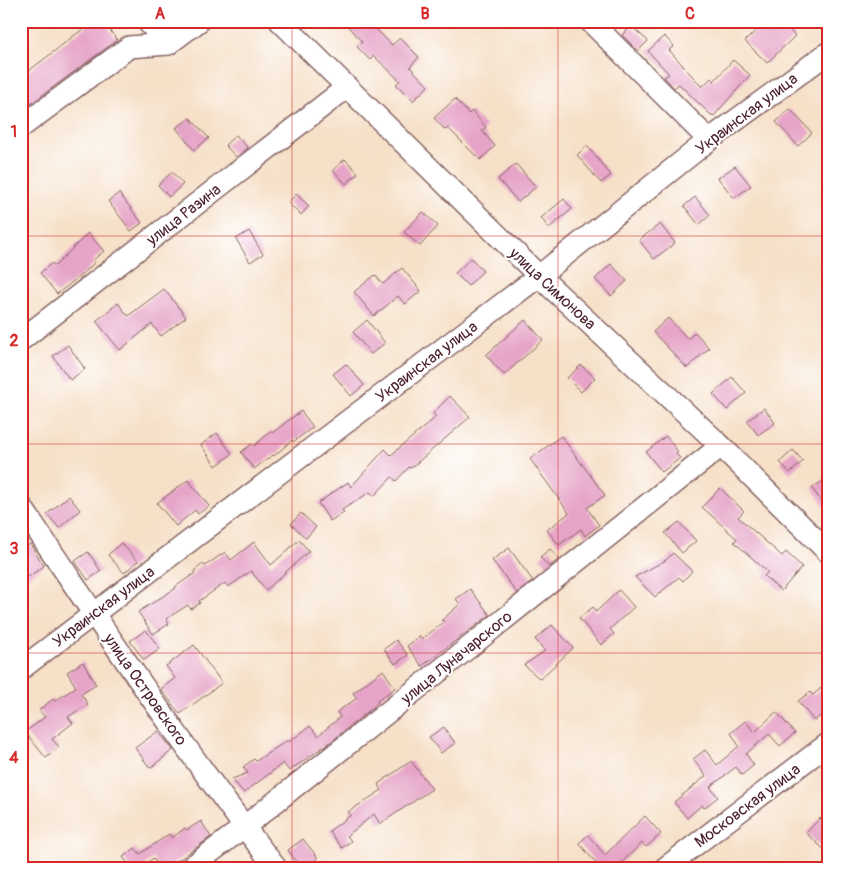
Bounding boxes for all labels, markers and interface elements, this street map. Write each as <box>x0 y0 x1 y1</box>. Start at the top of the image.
text: A <box>155 4 166 24</box>
text: B <box>420 4 430 24</box>
text: C <box>685 4 695 24</box>
street label: Украинская улица <box>692 69 802 159</box>
text: 1 <box>11 122 17 142</box>
street label: улица Разина <box>142 180 225 251</box>
street label: улица Симонова <box>504 243 600 334</box>
street label: Украинская улица <box>372 317 482 407</box>
text: 2 <box>10 331 19 351</box>
text: 3 <box>10 539 19 559</box>
street label: Украинская улица <box>49 562 159 652</box>
street label: улица Луначарского <box>396 607 517 709</box>
street label: улица Островского <box>98 629 192 750</box>
text: 4 <box>9 748 19 768</box>
street label: Московская улица <box>691 759 805 852</box>

